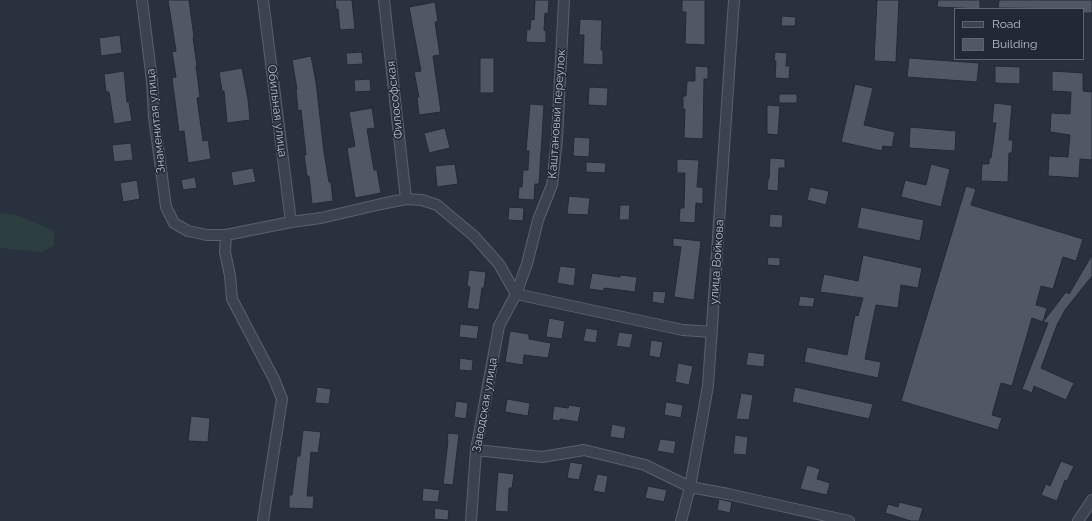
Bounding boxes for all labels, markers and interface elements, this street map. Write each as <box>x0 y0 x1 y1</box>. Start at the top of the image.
legend <box>954 8 1084 60</box>
text: Road <box>992 17 1021 31</box>
text: Building <box>992 37 1038 51</box>
street label: Каштановый переулок <box>545 49 569 179</box>
street label: Философская <box>384 60 406 140</box>
street label: Обильная улица <box>264 64 290 158</box>
street label: Знаменитая улица <box>143 68 169 174</box>
street label: улица Войкова <box>707 219 727 305</box>
street label: Заводская улица <box>470 356 500 454</box>

